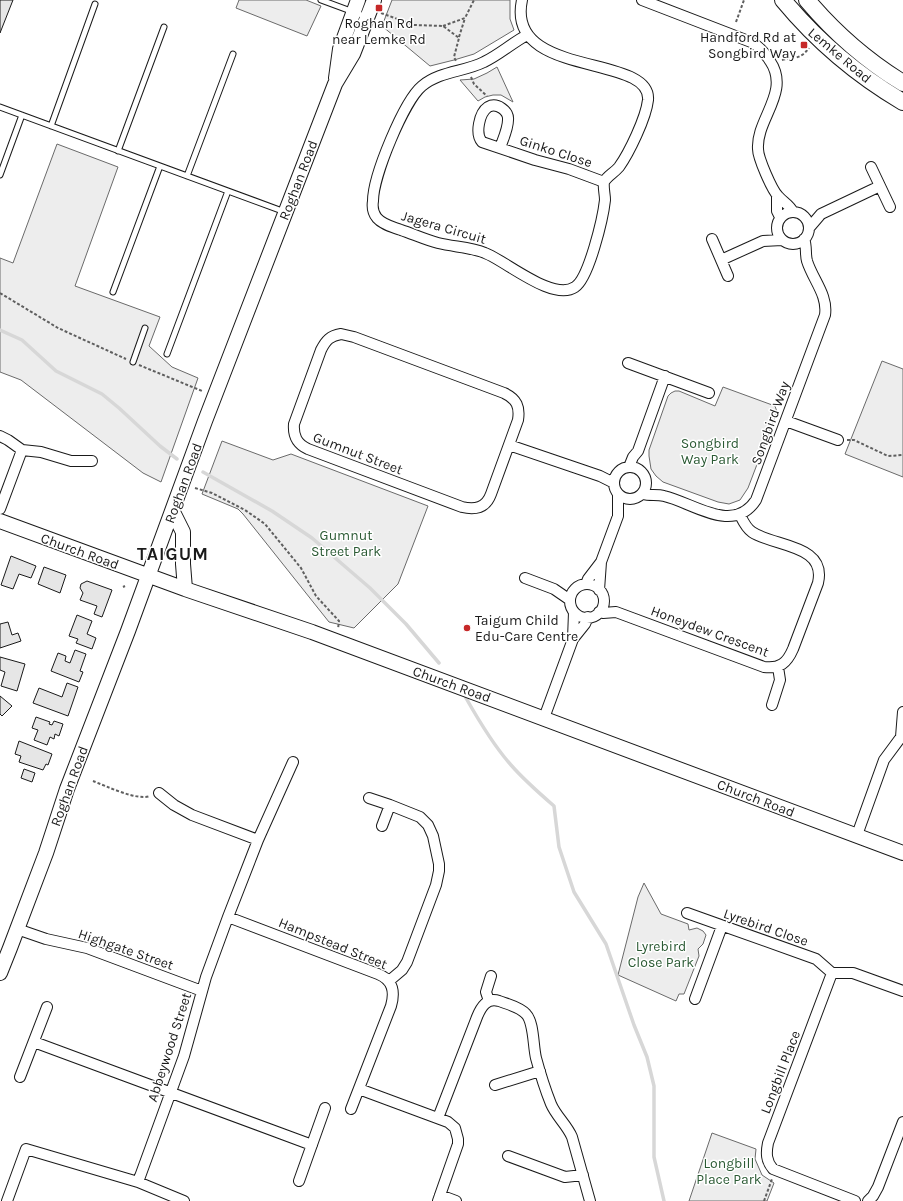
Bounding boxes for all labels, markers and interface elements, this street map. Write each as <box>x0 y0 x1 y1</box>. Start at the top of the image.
marker: Roghan Rd near Lemke Rd <box>374 3 384 13</box>
place label: Roghan Rd near Lemke Rd <box>332 15 426 48</box>
street label: Lemke Road <box>805 24 875 87</box>
place label: Handford Rd at Songbird Way <box>700 29 796 62</box>
marker: Handford Rd at Songbird Way <box>799 40 809 50</box>
street label: Ginko Close <box>517 132 594 171</box>
street label: Roghan Road <box>275 138 322 223</box>
street label: Jagera Circuit <box>399 207 488 248</box>
street label: Songbird Way <box>747 379 794 467</box>
street label: Gumnut Street <box>311 429 405 478</box>
park label: Songbird Way Park <box>681 435 739 468</box>
street label: Roghan Road <box>161 441 206 526</box>
park label: Gumnut Street Park <box>311 527 381 560</box>
street label: Church Road <box>38 529 121 573</box>
district label: TAIGUM <box>137 543 209 565</box>
street label: Honeydew Crescent <box>648 602 771 661</box>
place label: Taigum Child Edu-Care Centre <box>475 612 578 645</box>
marker: Taigum Child Edu-Care Centre <box>462 623 472 633</box>
street label: Church Road <box>410 662 493 706</box>
street label: Roghan Road <box>47 744 92 829</box>
street label: Church Road <box>715 776 797 821</box>
street label: Lyrebird Close <box>721 905 811 950</box>
street label: Hampstead Street <box>276 914 390 973</box>
street label: Highgate Street <box>76 925 176 974</box>
park label: Lyrebird Close Park <box>628 938 694 971</box>
street label: Abbeywood Street <box>144 990 195 1104</box>
street label: Longbill Place <box>757 1028 804 1116</box>
park label: Longbill Place Park <box>696 1155 762 1188</box>

